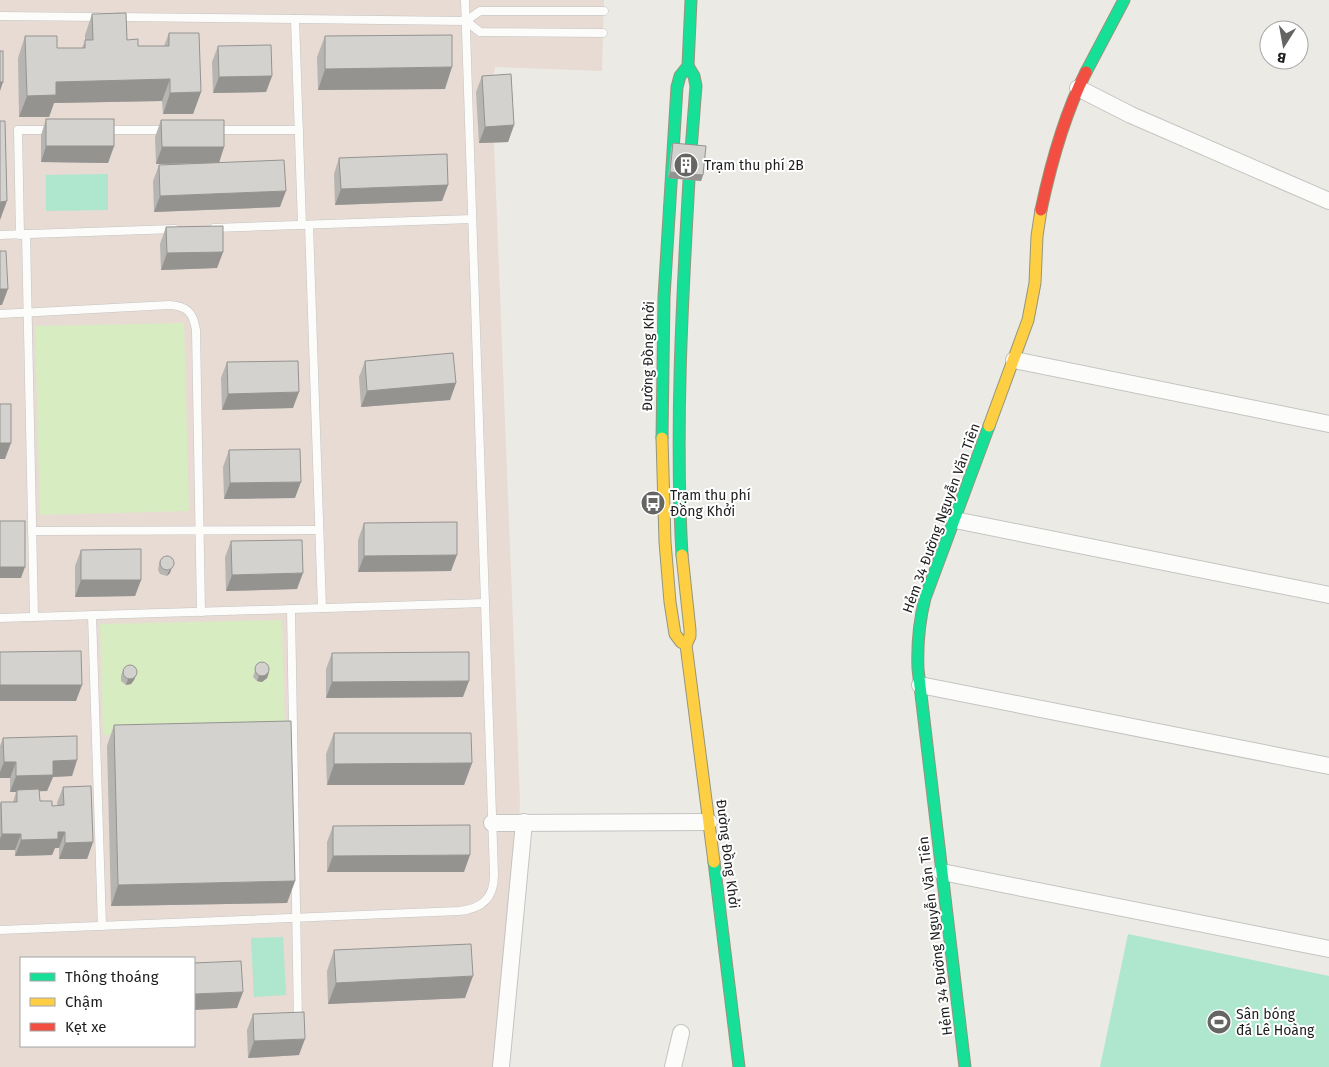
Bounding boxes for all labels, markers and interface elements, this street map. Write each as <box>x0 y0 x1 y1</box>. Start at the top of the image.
north arrow <box>1259 20 1309 70</box>
text: B <box>1275 48 1287 66</box>
building icon: Trạm thu phí 2B <box>673 152 699 178</box>
place label: Trạm thu phí 2B <box>704 157 804 174</box>
street label: Đường Đồng Khởi <box>638 301 658 411</box>
street label: Hẻm 34 Đường Nguyễn Văn Tiên <box>899 421 984 615</box>
place label: Trạm thu phí Đồng Khởi <box>670 487 751 520</box>
bus stop icon: Trạm thu phí Đồng Khởi <box>640 490 666 516</box>
street label: Đường Đồng Khởi <box>712 798 744 910</box>
street label: Hẻm 34 Đường Nguyễn Văn Tiên <box>915 835 956 1037</box>
legend <box>20 957 195 1047</box>
text: Thông thoáng <box>65 968 159 986</box>
text: Chậm <box>65 993 103 1011</box>
place label: Sân bóng đá Lê Hoàng <box>1236 1006 1315 1039</box>
sports icon: Sân bóng đá Lê Hoàng <box>1206 1009 1232 1035</box>
text: Kẹt xe <box>65 1018 107 1036</box>

